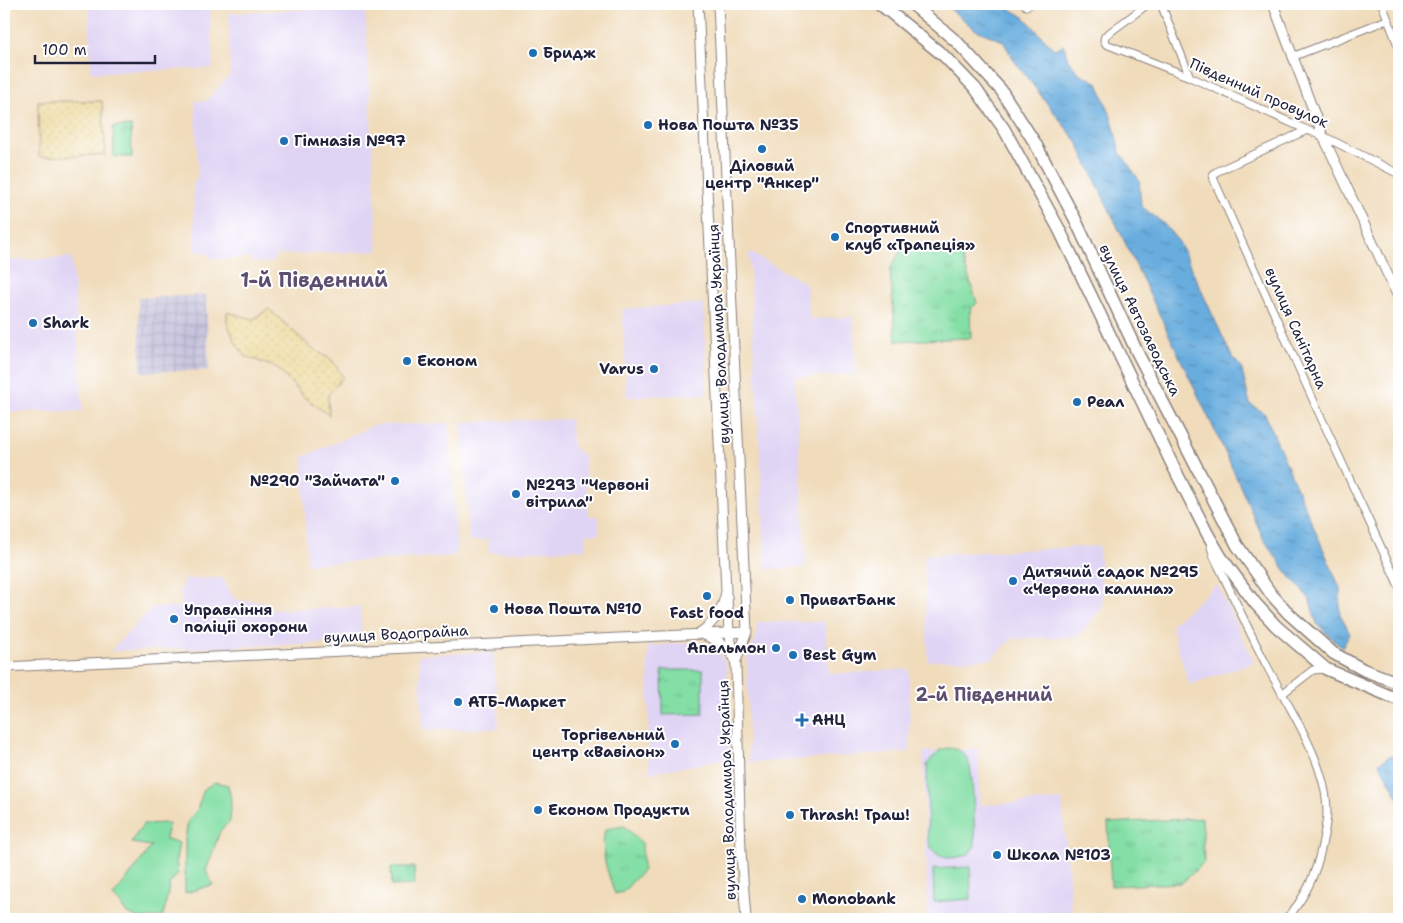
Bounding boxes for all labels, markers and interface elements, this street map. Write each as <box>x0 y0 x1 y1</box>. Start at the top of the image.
scale bar <box>35 32 155 64</box>
text: 100 m <box>42 40 87 60</box>
place label: Бридж <box>543 43 596 63</box>
marker: Бридж <box>527 47 539 59</box>
street label: Південний провулок <box>1187 53 1331 133</box>
place label: Нова Пошта №35 <box>658 115 799 135</box>
marker: Нова Пошта №35 <box>642 119 654 131</box>
place label: Гімназія №97 <box>294 131 406 151</box>
marker: Гімназія №97 <box>278 135 290 147</box>
marker: Діловий центр "Анкер" <box>756 143 768 155</box>
place label: Діловий центр "Анкер" <box>705 156 819 193</box>
place label: Спортивний клуб «Трапеція» <box>845 218 975 255</box>
street label: вулиця Володимира Українця <box>703 223 735 445</box>
marker: Спортивний клуб «Трапеція» <box>829 231 841 243</box>
street label: вулиця Автозаводська <box>1094 241 1186 400</box>
street label: вулиця Санітарна <box>1260 264 1332 393</box>
district label: 1-й Південний <box>240 267 388 293</box>
place label: Shark <box>43 313 89 333</box>
marker: Shark <box>27 317 39 329</box>
place label: Економ <box>417 351 478 371</box>
marker: Економ <box>401 355 413 367</box>
place label: Varus <box>599 359 644 379</box>
marker: Varus <box>648 363 660 375</box>
place label: Реал <box>1087 392 1124 412</box>
marker: Реал <box>1071 396 1083 408</box>
place label: №290 "Зайчата" <box>250 471 385 491</box>
marker: №290 "Зайчата" <box>389 475 401 487</box>
place label: №293 "Червоні вітрила" <box>526 475 649 512</box>
marker: №293 "Червоні вітрила" <box>510 488 522 500</box>
place label: Дитячий садок №295 «Червона калина» <box>1023 562 1198 599</box>
marker: Дитячий садок №295 «Червона калина» <box>1007 575 1019 587</box>
marker: Fast food <box>701 590 713 602</box>
place label: ПриватБанк <box>800 590 896 610</box>
marker: ПриватБанк <box>784 594 796 606</box>
place label: Нова Пошта №10 <box>504 599 642 619</box>
place label: Управлiння полiцii охорони <box>184 600 308 637</box>
marker: Нова Пошта №10 <box>488 603 500 615</box>
place label: Fast food <box>670 603 744 623</box>
marker: Управлiння полiцii охорони <box>168 613 180 625</box>
street label: вулиця Водограйна <box>323 620 470 648</box>
place label: Апельмон <box>687 638 766 658</box>
marker: Апельмон <box>770 642 782 654</box>
place label: Best Gym <box>803 645 877 665</box>
marker: Best Gym <box>787 649 799 661</box>
street label: вулиця Володимира Українця <box>713 680 741 900</box>
district label: 2-й Південний <box>916 683 1053 707</box>
place label: АТБ-Маркет <box>468 692 566 712</box>
marker: АТБ-Маркет <box>452 696 464 708</box>
place label: АНЦ <box>812 710 845 730</box>
marker: АНЦ <box>796 714 808 726</box>
place label: Торгівельний центр «Вавілон» <box>532 725 666 762</box>
marker: Торгівельний центр «Вавілон» <box>669 738 681 750</box>
place label: Економ Продукти <box>548 800 690 820</box>
marker: Економ Продукти <box>532 804 544 816</box>
place label: Thrash! Траш! <box>800 805 910 825</box>
marker: Thrash! Траш! <box>784 809 796 821</box>
place label: Школа №103 <box>1007 845 1111 865</box>
marker: Школа №103 <box>991 849 1003 861</box>
place label: Monobank <box>812 889 896 909</box>
marker: Monobank <box>796 893 808 905</box>

